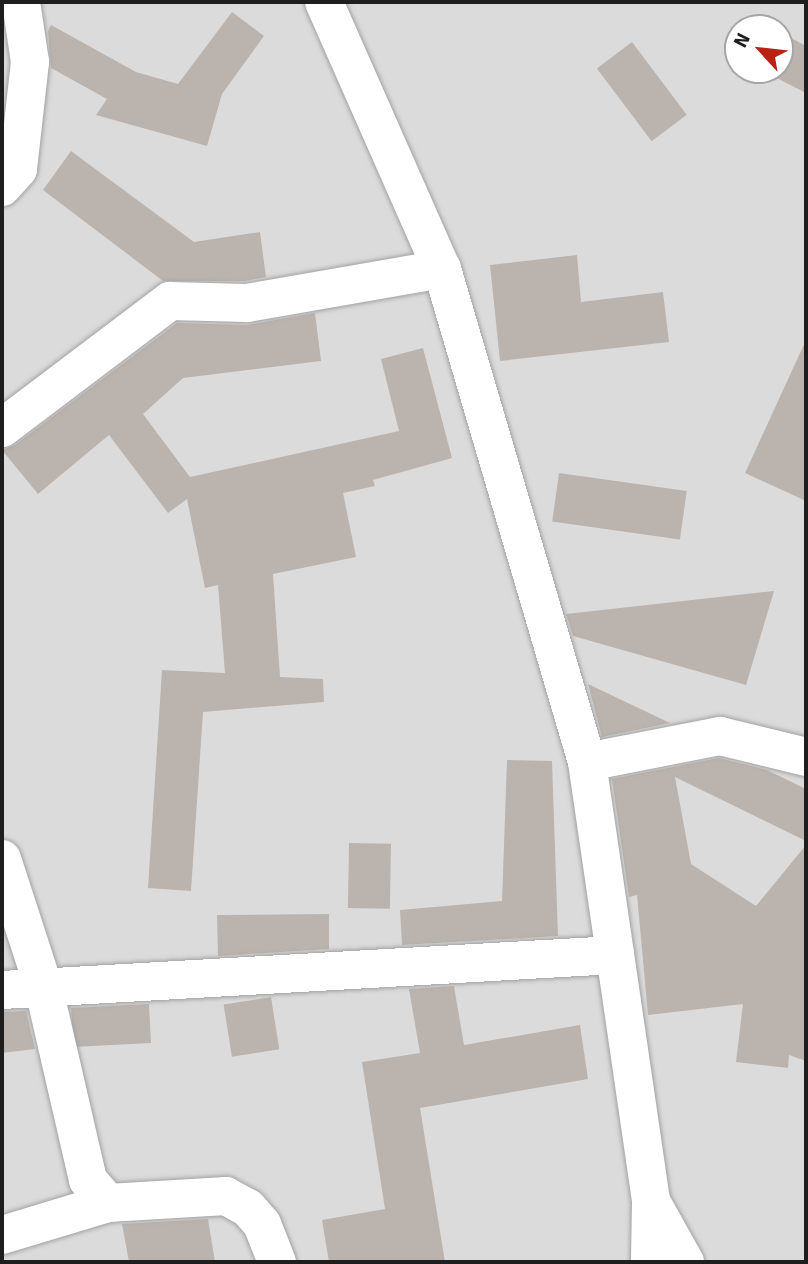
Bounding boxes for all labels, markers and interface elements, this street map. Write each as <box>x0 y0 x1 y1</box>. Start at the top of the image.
north arrow <box>724 14 794 84</box>
text: N <box>728 29 756 52</box>

